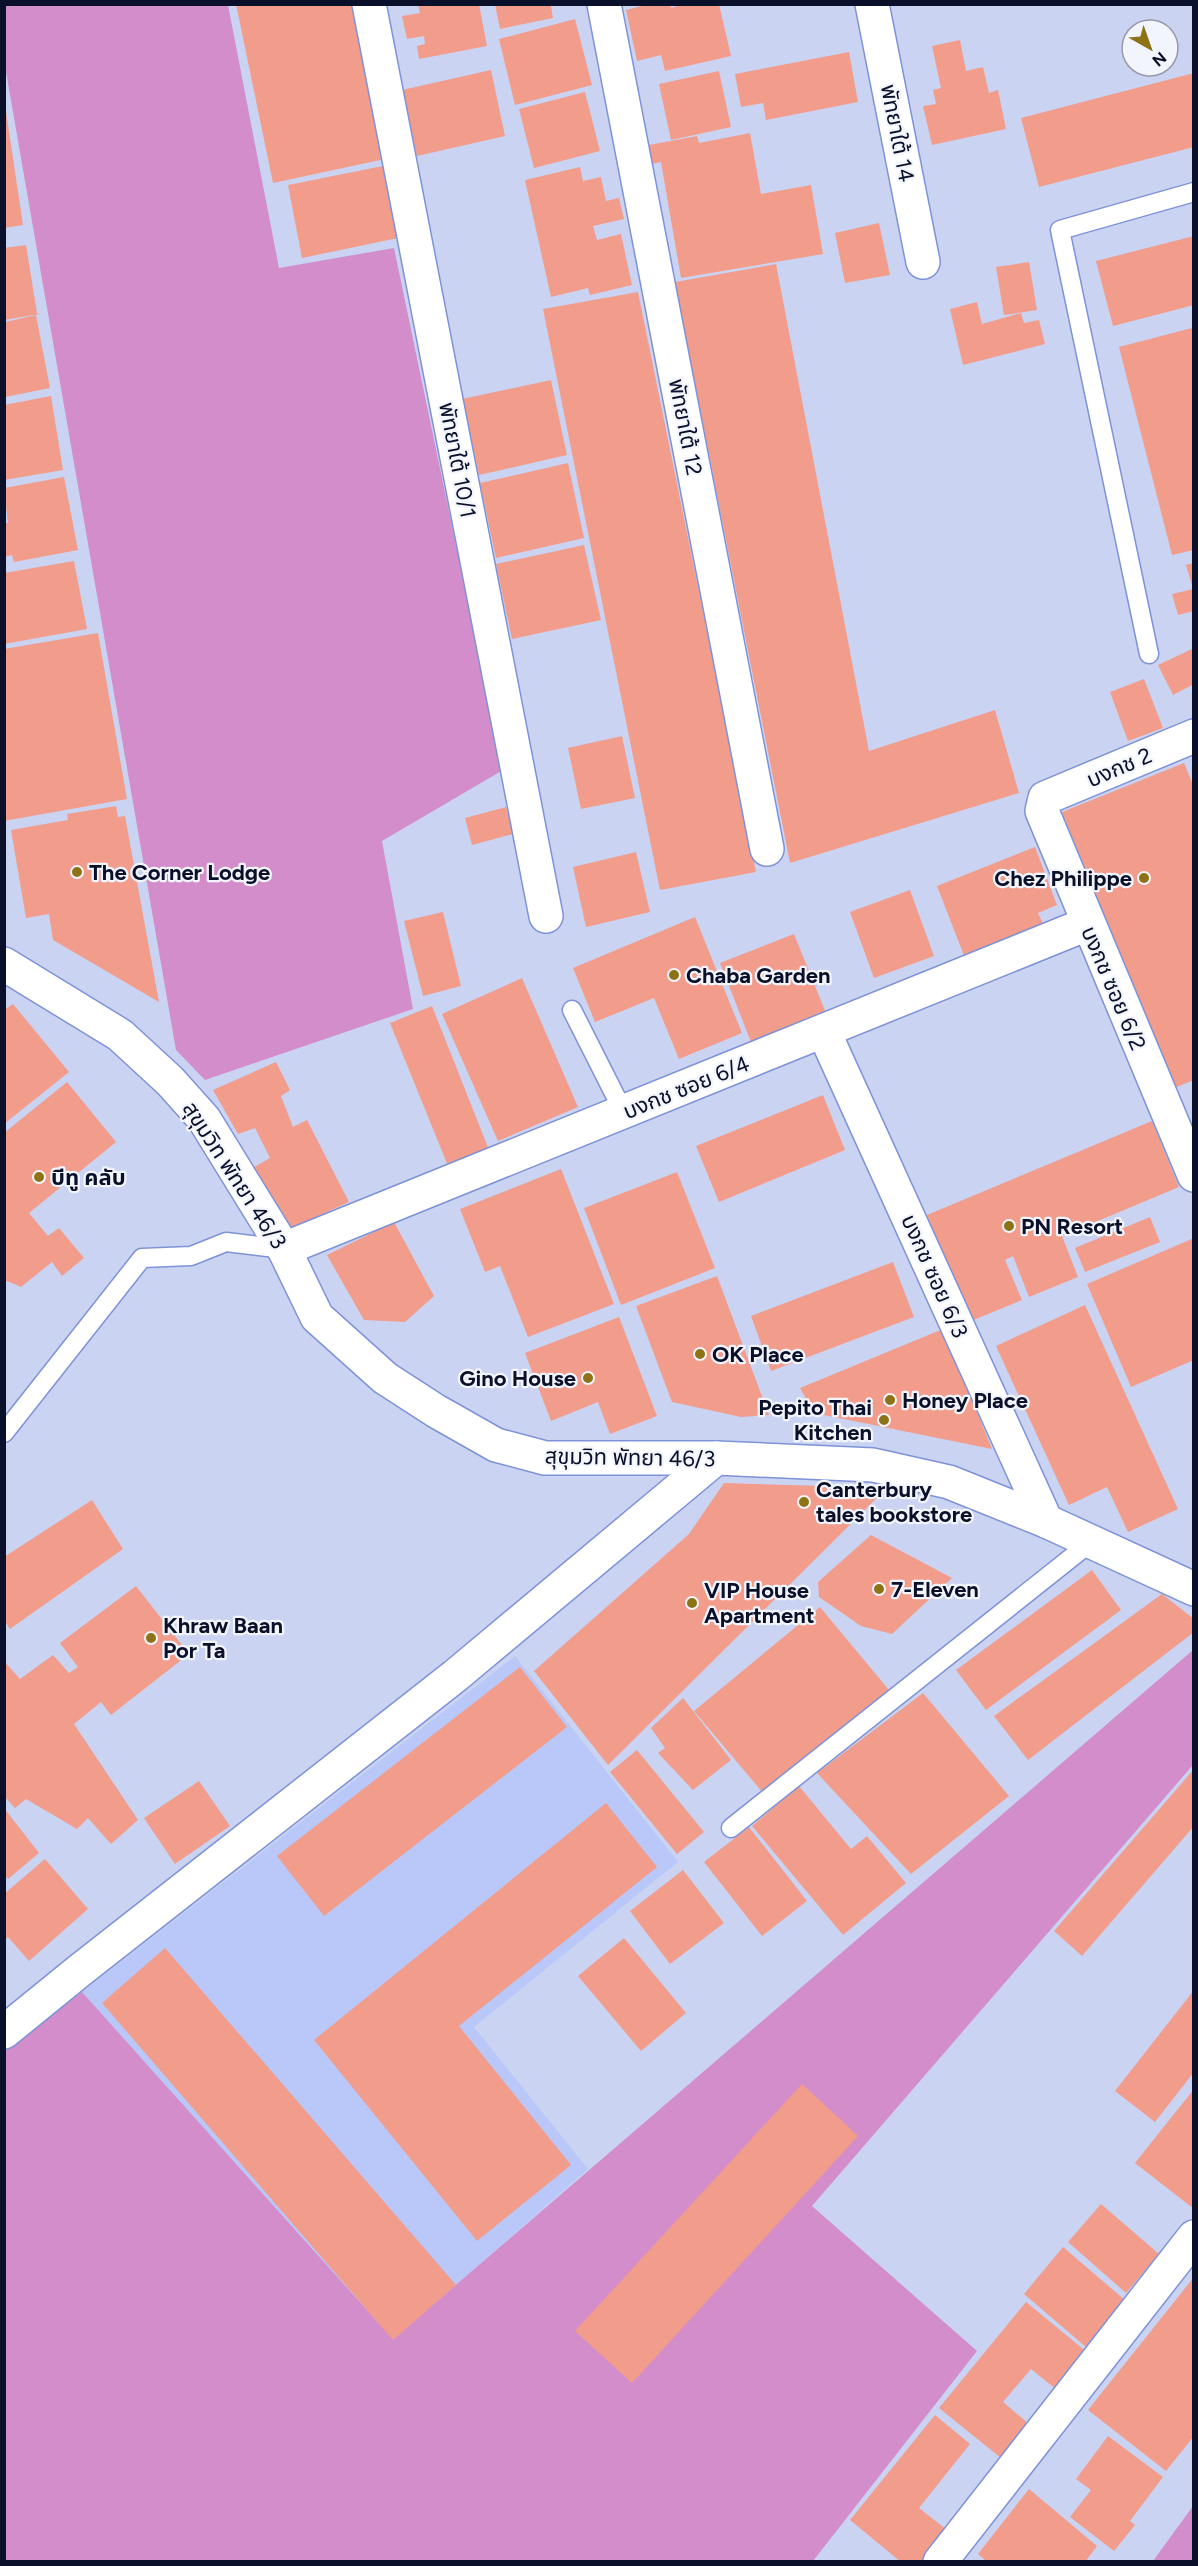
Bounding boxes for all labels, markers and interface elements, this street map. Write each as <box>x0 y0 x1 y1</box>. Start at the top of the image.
north arrow <box>1120 18 1180 78</box>
text: N <box>1148 48 1170 70</box>
street label: พัทยาใต้ 14 <box>875 82 920 184</box>
street label: พัทยาใต้ 12 <box>663 377 708 478</box>
street label: พัทยาใต้ 10/1 <box>433 400 482 520</box>
street label: บงกช 2 <box>1083 742 1156 793</box>
place label: The Corner Lodge <box>89 859 270 886</box>
marker: The Corner Lodge <box>70 865 84 879</box>
place label: Chez Philippe <box>994 865 1132 892</box>
marker: Chez Philippe <box>1137 871 1151 885</box>
street label: บงกช ซอย 6/2 <box>1075 922 1152 1054</box>
place label: Chaba Garden <box>686 962 830 989</box>
marker: Chaba Garden <box>667 968 681 982</box>
street label: บงกช ซอย 6/4 <box>619 1050 753 1125</box>
street label: สุขุมวิท พัทยา 46/3 <box>177 1096 292 1254</box>
place label: บีทู คลับ <box>51 1164 126 1191</box>
marker: บีทู คลับ <box>32 1170 46 1184</box>
street label: บงกช ซอย 6/3 <box>895 1210 974 1342</box>
place label: PN Resort <box>1021 1213 1123 1240</box>
marker: PN Resort <box>1002 1219 1016 1233</box>
place label: OK Place <box>712 1341 804 1368</box>
marker: OK Place <box>693 1347 707 1361</box>
place label: Gino House <box>459 1365 576 1392</box>
marker: Gino House <box>581 1371 595 1385</box>
place label: Honey Place <box>902 1387 1028 1414</box>
marker: Honey Place <box>883 1393 897 1407</box>
place label: Pepito Thai Kitchen <box>758 1394 872 1446</box>
marker: Pepito Thai Kitchen <box>877 1413 891 1427</box>
street label: สุขุมวิท พัทยา 46/3 <box>544 1443 715 1472</box>
place label: Canterbury tales bookstore <box>816 1476 972 1528</box>
marker: Canterbury tales bookstore <box>797 1495 811 1509</box>
place label: 7-Eleven <box>891 1576 979 1603</box>
place label: VIP House Apartment <box>704 1577 815 1629</box>
marker: 7-Eleven <box>872 1582 886 1596</box>
marker: VIP House Apartment <box>685 1596 699 1610</box>
place label: Khraw Baan Por Ta <box>163 1612 283 1664</box>
marker: Khraw Baan Por Ta <box>144 1631 158 1645</box>

